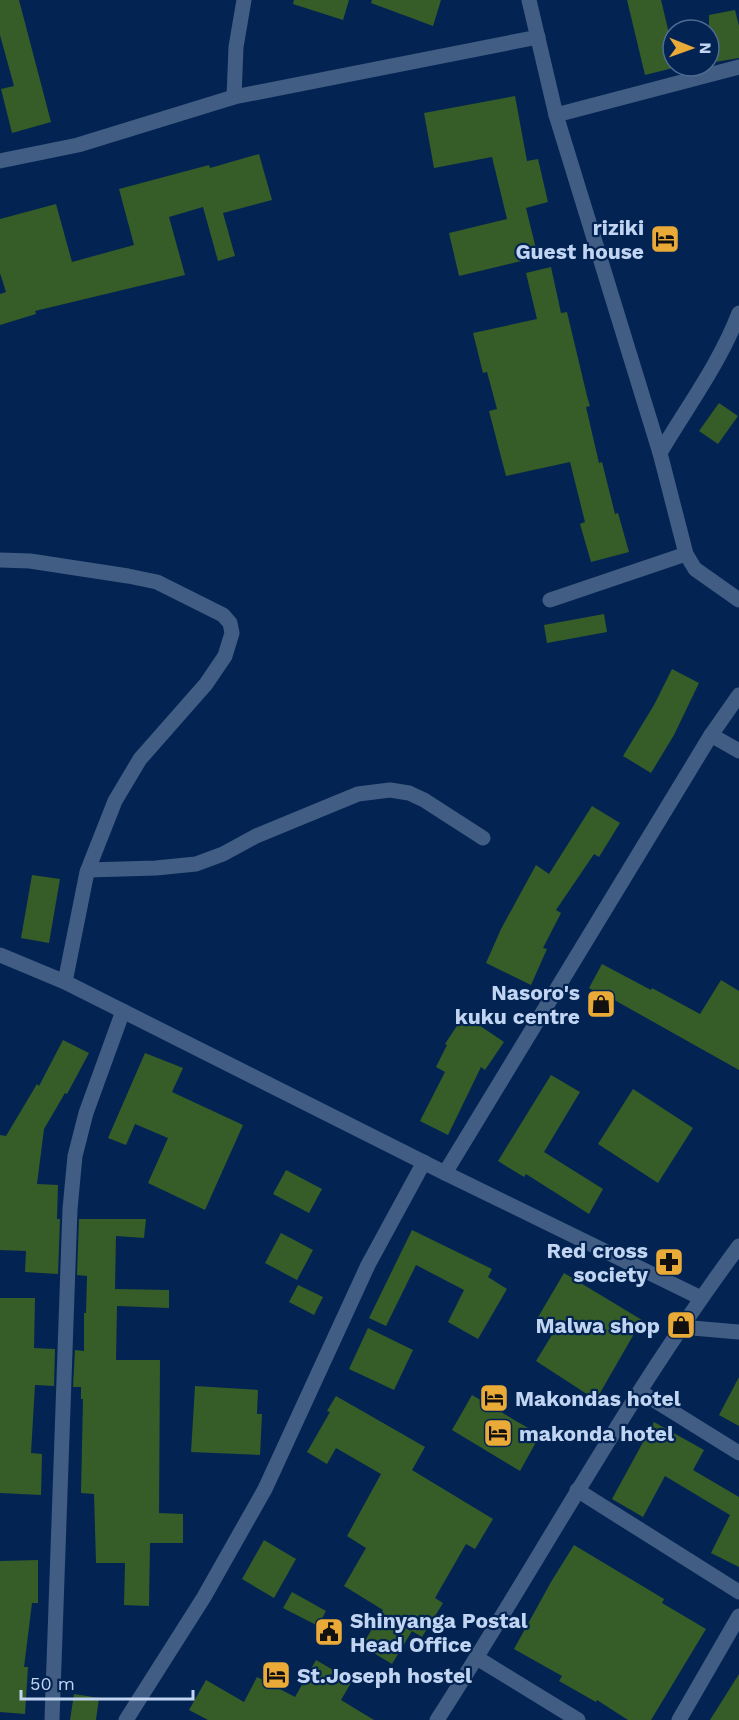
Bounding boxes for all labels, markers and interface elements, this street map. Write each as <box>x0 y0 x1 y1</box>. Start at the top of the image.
north arrow <box>661 18 721 78</box>
text: N <box>696 42 715 54</box>
place label: riziki Guest house <box>515 215 644 264</box>
hotel icon: riziki Guest house <box>649 223 681 255</box>
place label: Nasoro's kuku centre <box>455 980 580 1029</box>
shop icon: Nasoro's kuku centre <box>585 988 617 1020</box>
place label: Red cross society <box>547 1238 648 1287</box>
pharmacy icon: Red cross society <box>653 1246 685 1278</box>
shop icon: Malwa shop <box>665 1309 697 1341</box>
place label: Malwa shop <box>535 1313 660 1338</box>
hotel icon: Makondas hotel <box>478 1382 510 1414</box>
place label: Makondas hotel <box>515 1386 681 1411</box>
hotel icon: makonda hotel <box>482 1417 514 1449</box>
place label: makonda hotel <box>519 1421 674 1446</box>
place label: Shinyanga Postal Head Office <box>350 1608 528 1657</box>
public building icon: Shinyanga Postal Head Office <box>313 1616 345 1648</box>
hotel icon: St.Joseph hostel <box>260 1659 292 1691</box>
scale bar <box>21 1663 194 1701</box>
place label: St.Joseph hostel <box>297 1663 472 1688</box>
text: 50 m <box>30 1673 75 1694</box>

